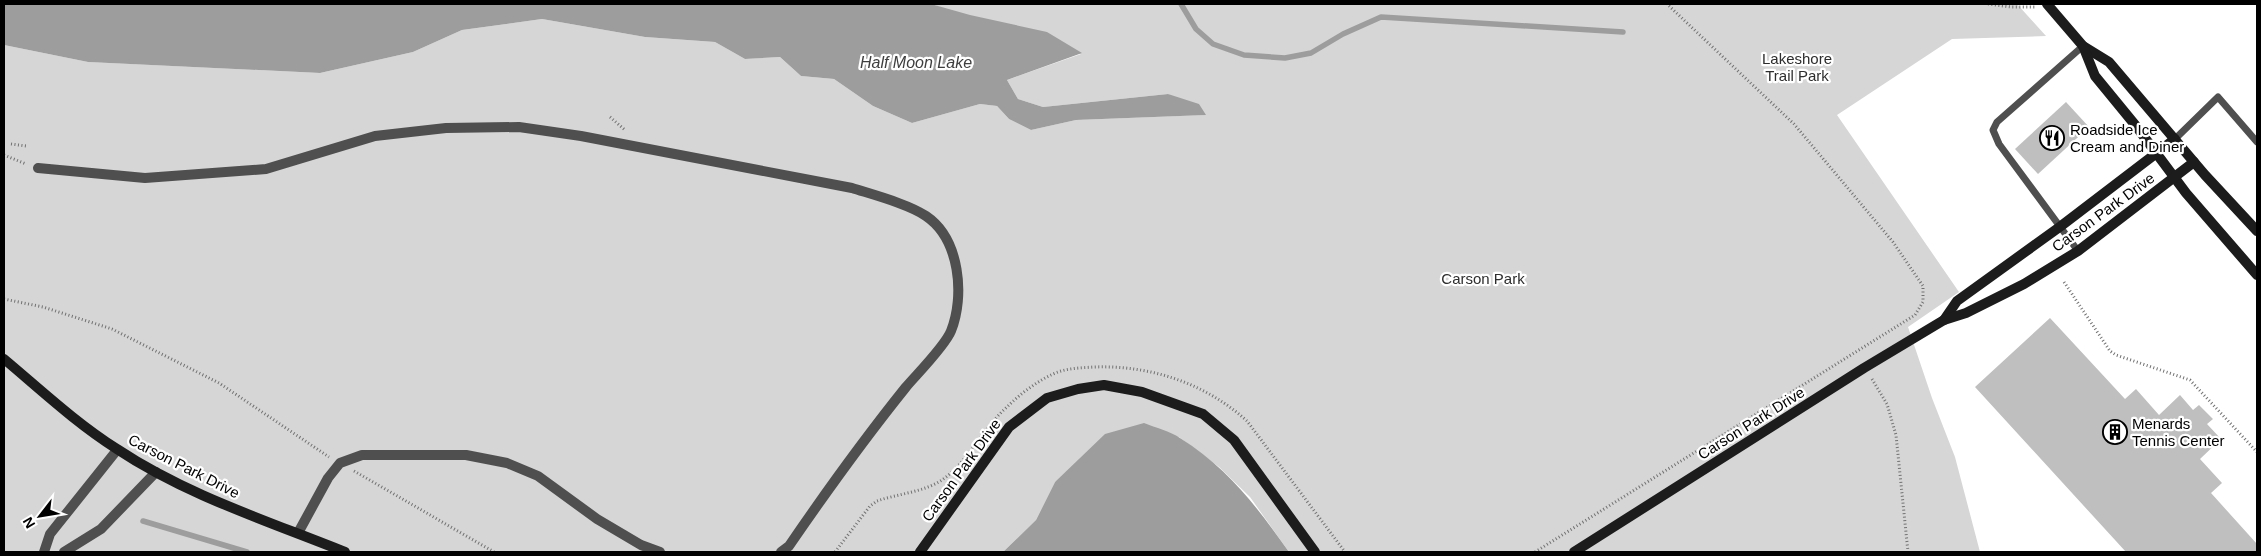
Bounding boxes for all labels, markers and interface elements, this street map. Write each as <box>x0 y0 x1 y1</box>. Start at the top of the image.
park label: Lakeshore Trail Park <box>1762 50 1832 84</box>
water label: Half Moon Lake <box>860 54 972 71</box>
place label: Roadside Ice Cream and Diner <box>2070 121 2184 155</box>
restaurant icon: Roadside Ice Cream and Diner <box>2039 125 2065 151</box>
street label: Carson Park Drive <box>2048 169 2158 255</box>
park label: Carson Park <box>1441 270 1525 287</box>
street label: Carson Park Drive <box>1695 383 1807 463</box>
street label: Carson Park Drive <box>918 415 1004 525</box>
place label: Menards Tennis Center <box>2132 415 2225 449</box>
building icon: Menards Tennis Center <box>2102 419 2128 445</box>
street label: Carson Park Drive <box>126 431 242 501</box>
north arrow <box>15 491 65 541</box>
text: N <box>19 514 38 531</box>

